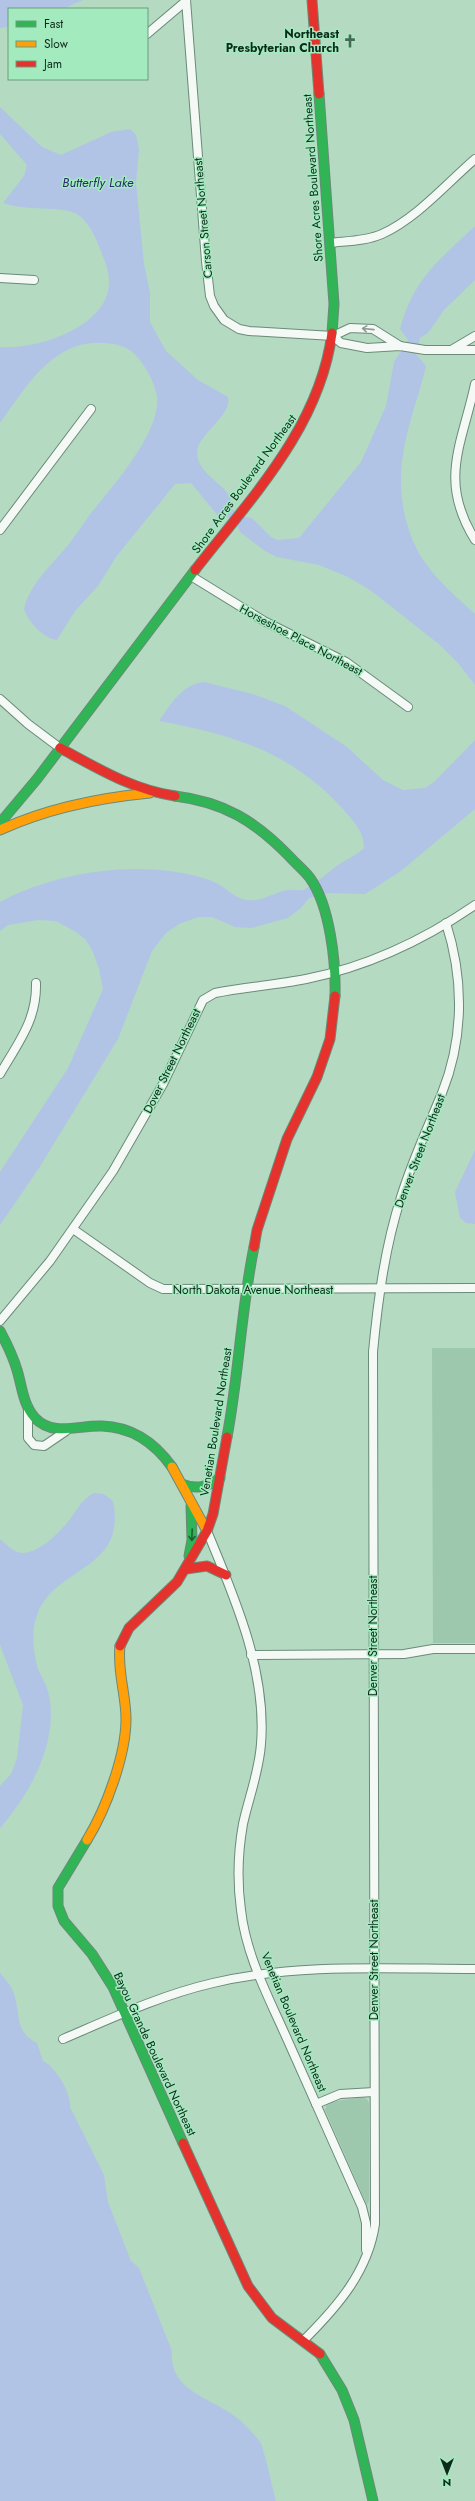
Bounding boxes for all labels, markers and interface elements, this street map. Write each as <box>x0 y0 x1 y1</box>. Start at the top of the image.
legend <box>8 8 148 80</box>
text: Fast <box>44 15 63 33</box>
place label: Northeast Presbyterian Church <box>226 25 339 57</box>
church icon: Northeast Presbyterian Church <box>342 33 358 49</box>
text: Slow <box>44 35 69 53</box>
text: Jam <box>42 55 62 73</box>
street label: Shore Acres Boulevard Northeast <box>298 93 328 262</box>
street label: Carson Street Northeast <box>189 157 217 279</box>
water label: Butterfly Lake <box>62 173 134 192</box>
one-way arrow <box>362 326 375 333</box>
street label: Shore Acres Boulevard Northeast <box>187 411 301 557</box>
street label: Horseshoe Place Northeast <box>236 600 366 680</box>
street label: Dover Street Northeast <box>139 1005 205 1116</box>
street label: Denver Street Northeast <box>390 1091 450 1211</box>
street label: North Dakota Avenue Northeast <box>173 1281 333 1299</box>
street label: Venetian Boulevard Northeast <box>195 1346 237 1497</box>
one-way arrow <box>188 1528 196 1541</box>
street label: Denver Street Northeast <box>364 1576 382 1696</box>
street label: Denver Street Northeast <box>365 1900 383 2020</box>
street label: Venetian Boulevard Northeast <box>256 1949 332 2095</box>
street label: Bayou Grande Boulevard Northeast <box>109 1969 201 2139</box>
north arrow <box>427 2453 467 2493</box>
text: N <box>443 2475 451 2491</box>

